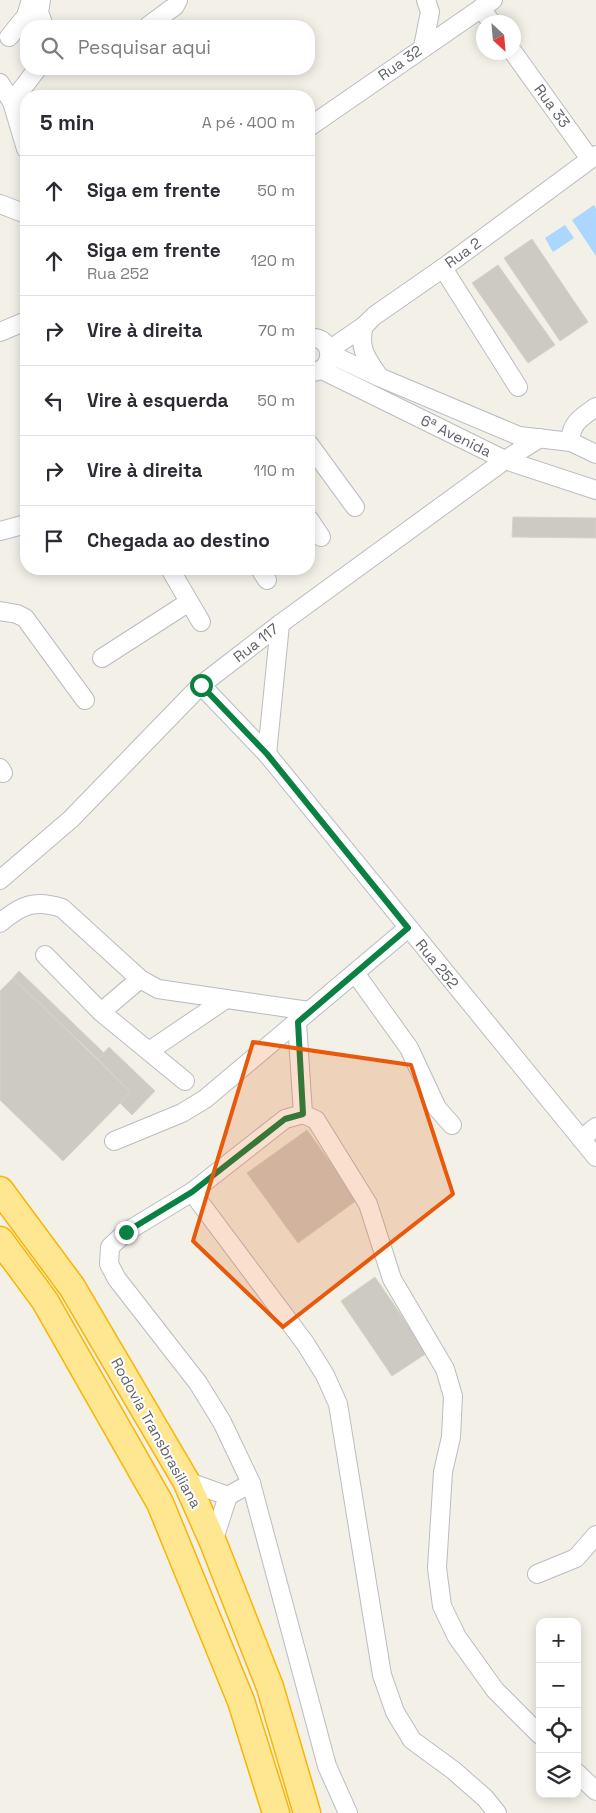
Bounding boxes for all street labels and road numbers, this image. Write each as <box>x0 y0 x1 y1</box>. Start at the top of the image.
street label: Rua 32 <box>374 41 425 84</box>
street label: Rua 33 <box>530 80 575 131</box>
street label: Rua 2 <box>441 233 485 272</box>
street label: 6ª Avenida <box>418 410 495 461</box>
street label: Rua 117 <box>229 619 282 666</box>
street label: Rua 252 <box>412 935 463 992</box>
street label: Rodovia Transbrasiliana <box>107 1354 206 1512</box>

